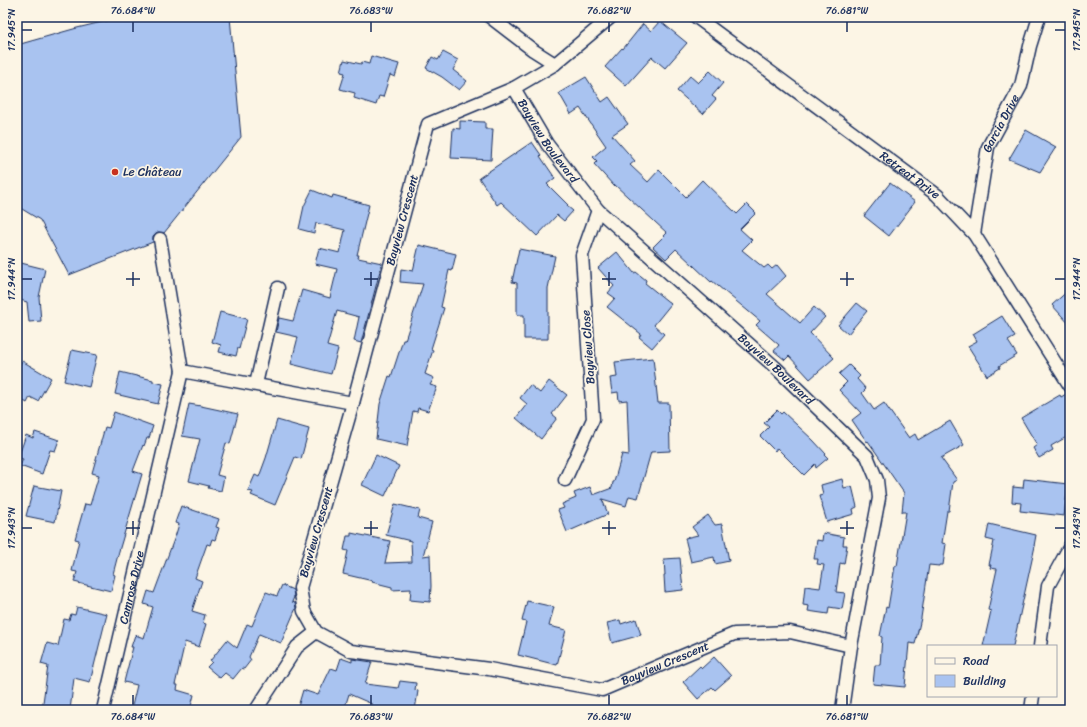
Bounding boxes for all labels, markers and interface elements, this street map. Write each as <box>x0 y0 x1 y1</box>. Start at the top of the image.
text: 76.684°W <box>111 2 155 20</box>
text: 76.683°W <box>349 2 393 20</box>
text: 76.682°W <box>587 2 631 20</box>
text: 76.681°W <box>826 2 868 20</box>
text: 17.945°N <box>3 9 21 51</box>
text: 17.945°N <box>1068 9 1086 51</box>
street label: Garcia Drive <box>976 90 1026 154</box>
street label: Bayview Boulevard <box>512 94 586 189</box>
street label: Retreat Drive <box>875 145 945 205</box>
place label: Le Château <box>123 161 182 183</box>
marker: Le Château <box>110 167 120 177</box>
street label: Bayview Crescent <box>379 172 425 268</box>
text: 17.944°N <box>3 257 21 300</box>
text: 17.944°N <box>1068 257 1086 300</box>
street label: Bayview Close <box>574 309 602 385</box>
street label: Bayview Boulevard <box>732 328 821 412</box>
street label: Bayview Crescent <box>292 484 340 580</box>
text: 17.943°N <box>3 507 21 549</box>
text: 17.943°N <box>1068 507 1086 549</box>
street label: Camrose Drive <box>112 548 151 626</box>
street label: Bayview Crescent <box>617 635 712 692</box>
legend <box>927 645 1057 697</box>
text: Road <box>963 650 990 672</box>
text: Building <box>963 670 1006 692</box>
text: 76.684°W <box>111 708 155 726</box>
text: 76.683°W <box>349 708 393 726</box>
text: 76.682°W <box>587 708 631 726</box>
text: 76.681°W <box>826 708 868 726</box>

